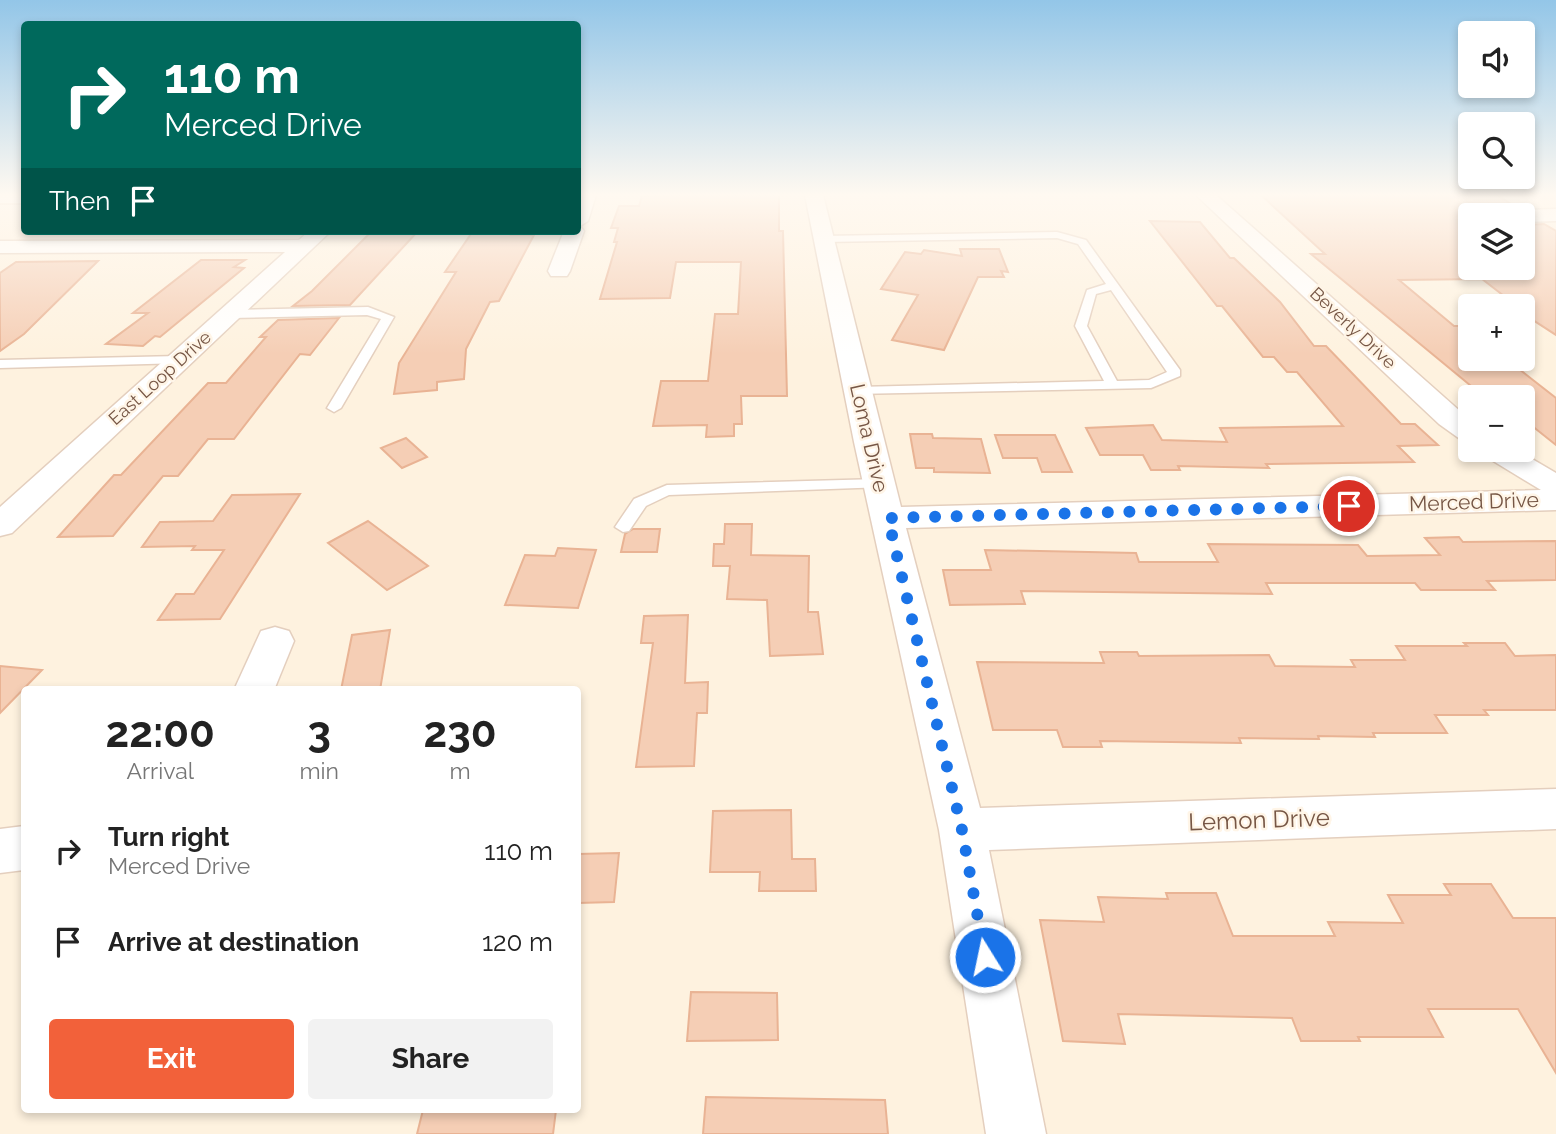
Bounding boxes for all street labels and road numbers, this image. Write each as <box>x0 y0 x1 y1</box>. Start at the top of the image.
street label: Beverly Drive <box>1306 282 1401 373</box>
street label: East Loop Drive <box>104 326 215 429</box>
street label: Loma Drive <box>845 381 894 495</box>
street label: Merced Drive <box>1409 487 1539 516</box>
street label: Lemon Drive <box>1188 803 1330 836</box>

